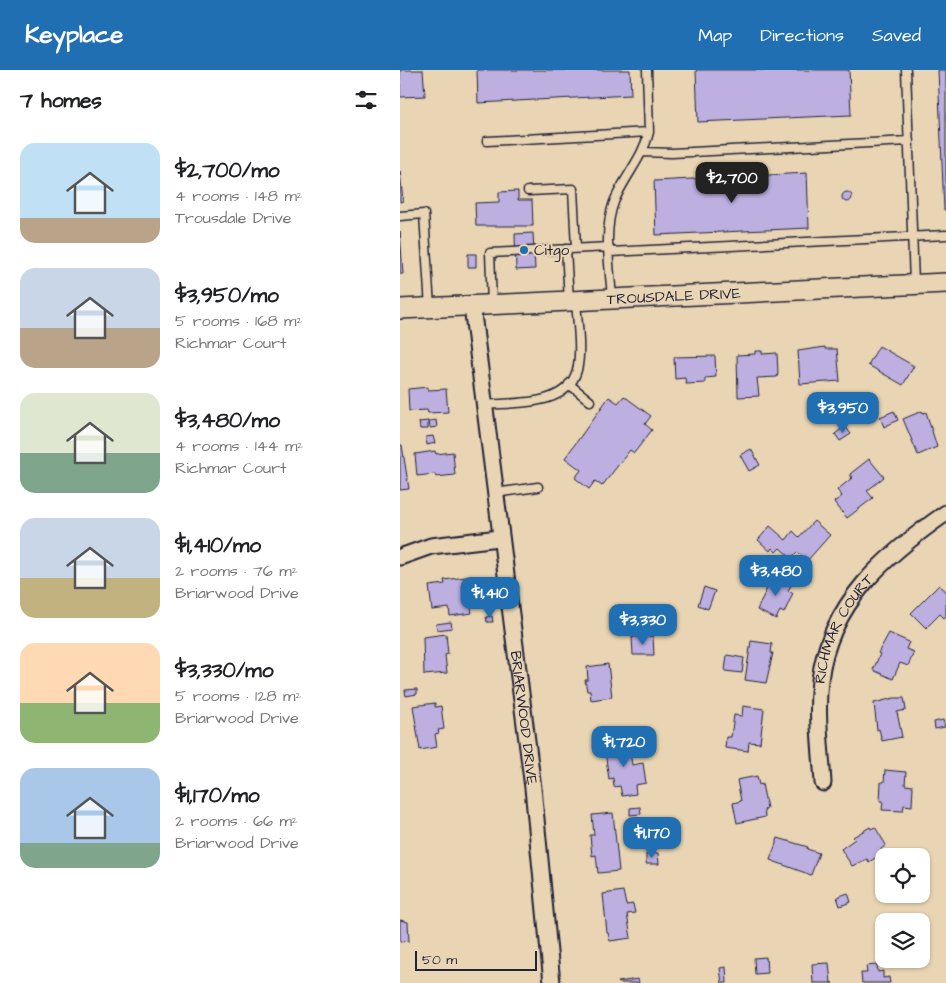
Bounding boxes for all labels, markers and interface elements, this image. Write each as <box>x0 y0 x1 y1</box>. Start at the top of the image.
text: Keyplace <box>25 18 123 52</box>
text: Map <box>698 23 732 48</box>
text: Directions <box>760 23 844 48</box>
text: Saved <box>872 23 921 48</box>
text: 7 homes <box>20 86 102 115</box>
icon: filters <box>352 86 380 114</box>
text: $2,700/mo <box>175 156 280 185</box>
pin: $2,700 <box>691 162 773 204</box>
icon: home <box>60 163 120 223</box>
text: $2,700 <box>707 167 757 189</box>
text: 4 rooms · 148 m² <box>175 185 303 207</box>
text: Trousdale Drive <box>175 207 291 229</box>
place label: Citgo <box>534 240 570 262</box>
marker: Citgo <box>518 244 530 256</box>
text: $3,950/mo <box>175 281 279 310</box>
street label: TROUSDALE DRIVE <box>606 282 741 310</box>
icon: home <box>60 288 120 348</box>
text: 5 rooms · 168 m² <box>175 310 302 332</box>
text: Richmar Court <box>175 332 286 354</box>
pin: $3,950 <box>802 392 884 434</box>
text: $3,950 <box>818 397 868 419</box>
text: $3,480/mo <box>175 406 280 435</box>
icon: home <box>60 413 120 473</box>
text: 4 rooms · 144 m² <box>175 435 303 457</box>
text: Richmar Court <box>175 457 286 479</box>
text: $1,410/mo <box>175 531 261 560</box>
icon: home <box>60 538 120 598</box>
pin: $3,480 <box>735 554 817 597</box>
text: 2 rooms · 76 m² <box>175 560 298 582</box>
text: $3,480 <box>750 560 802 582</box>
street label: RICHMAR COURT <box>809 569 878 685</box>
pin: $1,410 <box>449 576 531 619</box>
text: Briarwood Drive <box>175 582 299 604</box>
text: $1,410 <box>472 582 508 604</box>
pin: $3,330 <box>602 604 684 646</box>
text: $3,330 <box>620 609 666 631</box>
street label: BRIARWOOD DRIVE <box>505 649 543 786</box>
text: $3,330/mo <box>175 656 273 685</box>
icon: home <box>60 663 120 723</box>
text: 5 rooms · 128 m² <box>175 685 302 707</box>
text: Briarwood Drive <box>175 707 299 729</box>
pin: $1,720 <box>583 726 665 768</box>
text: $1,720 <box>603 731 645 753</box>
text: $1,170/mo <box>175 781 260 810</box>
icon: home <box>60 788 120 848</box>
text: 2 rooms · 66 m² <box>175 810 298 832</box>
pin: $1,170 <box>611 816 693 859</box>
text: $1,170 <box>634 822 670 844</box>
text: Briarwood Drive <box>175 832 299 854</box>
map controls <box>875 848 930 968</box>
button: locate <box>875 848 930 903</box>
button: layers <box>875 913 930 968</box>
scale bar <box>415 948 538 971</box>
text: 50 m <box>422 950 457 970</box>

